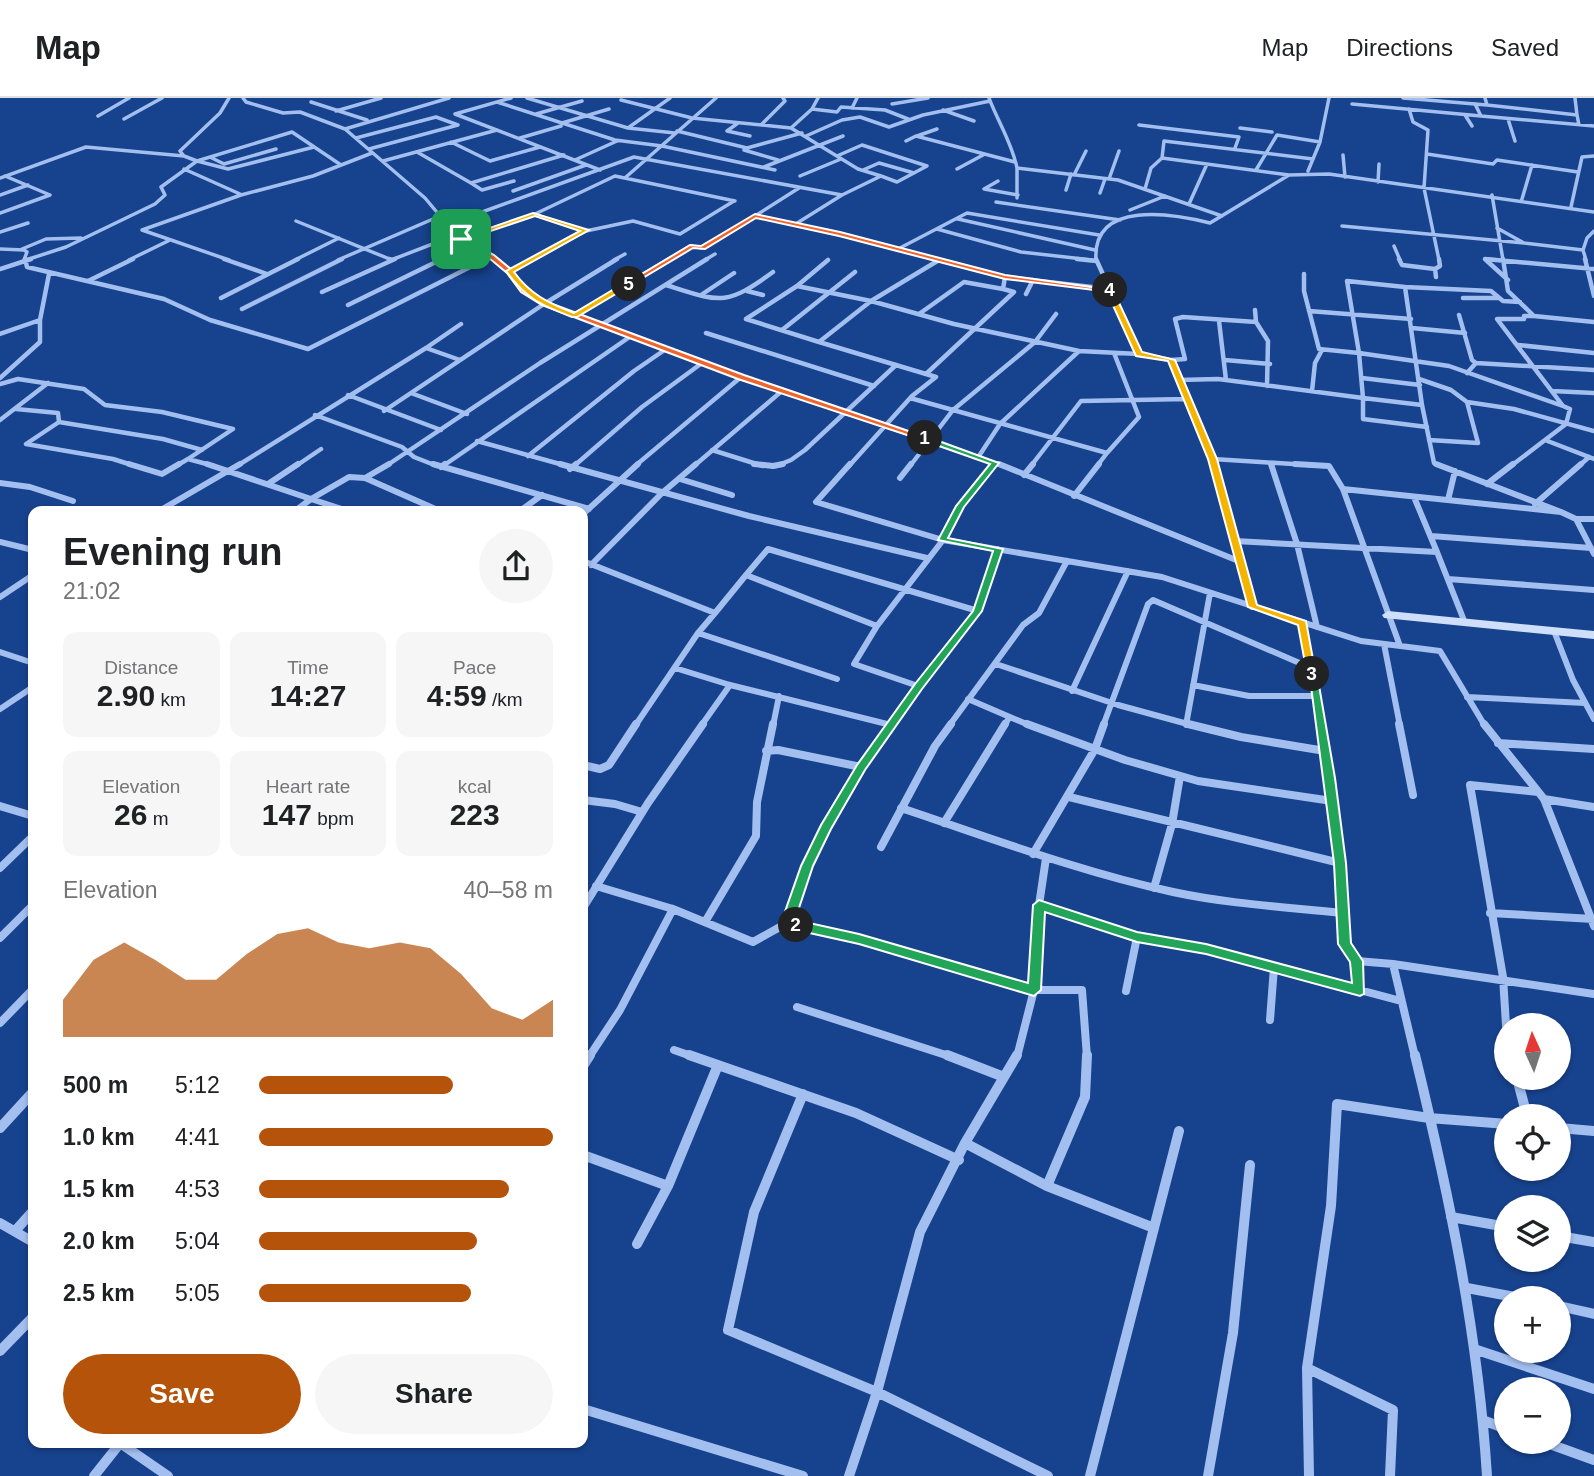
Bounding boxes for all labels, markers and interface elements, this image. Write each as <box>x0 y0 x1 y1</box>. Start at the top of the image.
text: Map <box>35 29 101 66</box>
text: Map <box>1262 34 1308 61</box>
text: Directions <box>1346 34 1453 61</box>
text: Saved <box>1491 34 1559 61</box>
pin <box>431 209 491 269</box>
icon: arrive <box>442 220 480 258</box>
pin: 5 <box>612 266 646 302</box>
pin: 4 <box>1092 272 1128 308</box>
text: 5 <box>623 273 634 294</box>
text: 4 <box>1104 279 1115 300</box>
pin: 1 <box>908 420 942 456</box>
text: 1 <box>919 427 930 448</box>
button: share <box>479 529 553 603</box>
text: Evening run <box>63 531 283 573</box>
text: 21:02 <box>63 578 121 604</box>
pin: 3 <box>1294 656 1330 692</box>
text: Distance <box>104 657 178 678</box>
text: Time <box>287 657 329 678</box>
text: Pace <box>453 657 496 678</box>
text: 3 <box>1306 663 1317 684</box>
text: 2.90 <box>97 679 155 712</box>
text: 14:27 <box>270 679 346 712</box>
text: 4:59 <box>427 679 487 712</box>
text: km <box>155 689 186 710</box>
text: /km <box>487 689 523 710</box>
text: Elevation <box>102 776 180 797</box>
text: Heart rate <box>266 776 350 797</box>
text: kcal <box>458 776 492 797</box>
text: 26 <box>114 798 147 831</box>
text: 147 <box>262 798 312 831</box>
text: 223 <box>450 798 500 831</box>
text: m <box>147 808 169 829</box>
text: bpm <box>312 808 354 829</box>
text: Elevation <box>63 877 158 903</box>
text: 40–58 m <box>463 877 553 903</box>
pin: 2 <box>778 908 814 942</box>
text: 2 <box>790 914 801 935</box>
north arrow <box>1494 1013 1572 1090</box>
map controls <box>1494 1013 1571 1454</box>
text: 500 m <box>63 1072 128 1098</box>
text: 5:12 <box>175 1072 220 1098</box>
button: locate <box>1494 1104 1571 1181</box>
text: 1.0 km <box>63 1124 135 1150</box>
text: 4:41 <box>175 1124 220 1150</box>
text: 1.5 km <box>63 1176 135 1202</box>
text: 4:53 <box>175 1176 220 1202</box>
button: layers <box>1494 1195 1571 1272</box>
text: 2.0 km <box>63 1228 135 1254</box>
text: 5:04 <box>175 1228 220 1254</box>
text: 2.5 km <box>63 1280 135 1306</box>
text: 5:05 <box>175 1280 220 1306</box>
button: + <box>1494 1286 1571 1363</box>
button: Save <box>63 1354 301 1434</box>
button: Share <box>315 1354 553 1434</box>
button: − <box>1494 1377 1571 1454</box>

